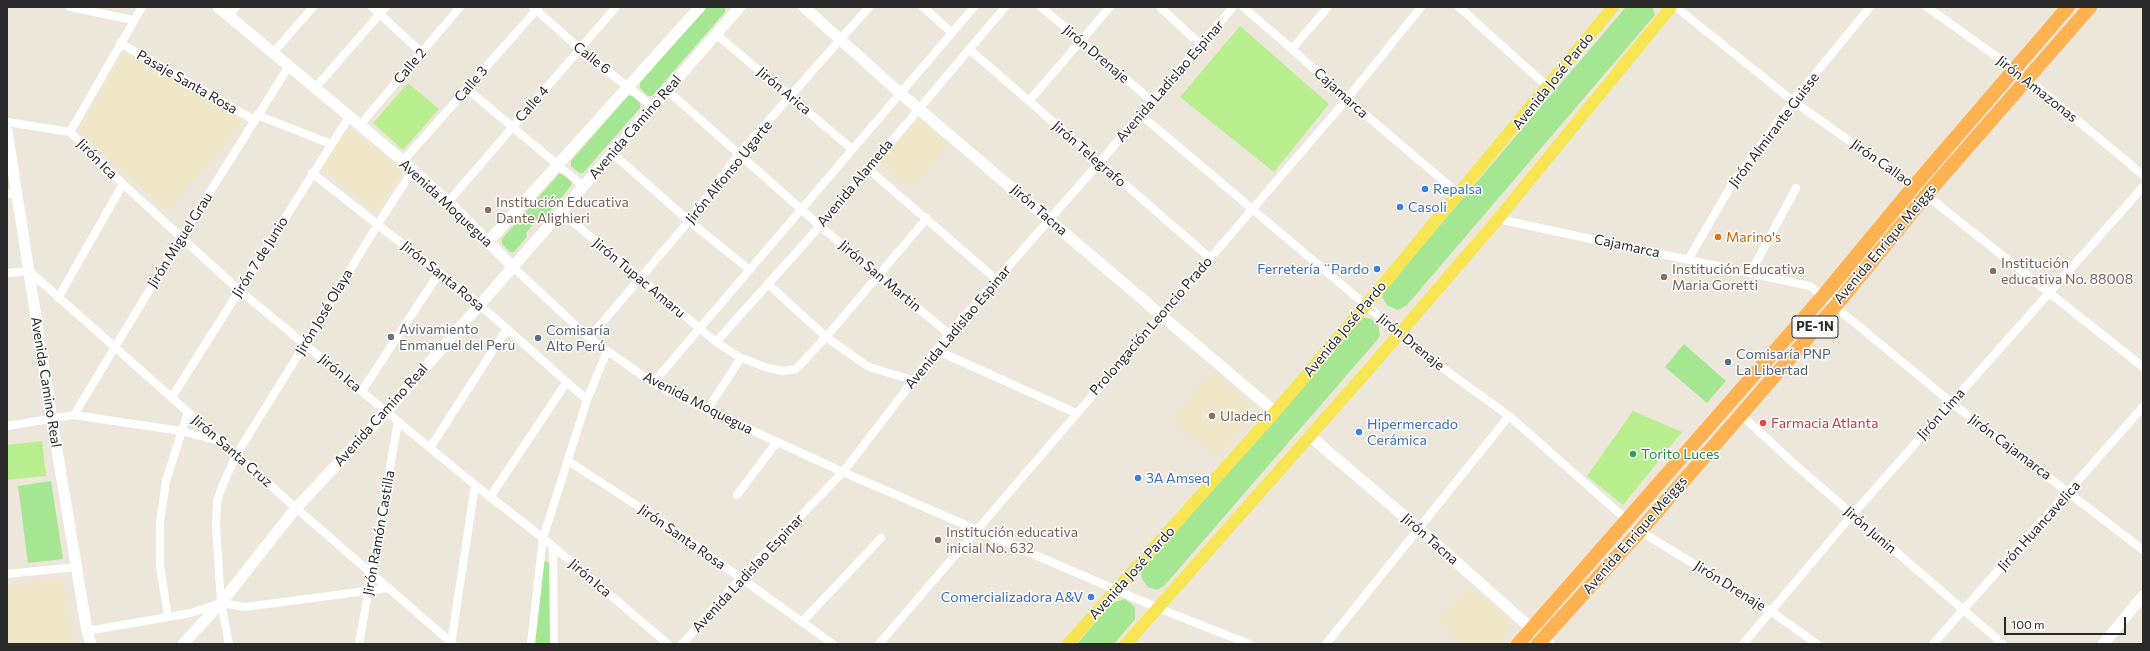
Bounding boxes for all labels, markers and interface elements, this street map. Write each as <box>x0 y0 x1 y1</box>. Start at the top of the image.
street label: Avenida Ladislao Espinar <box>1113 17 1227 145</box>
street label: Jirón Drenaje <box>1059 21 1133 87</box>
street label: Avenida José Pardo <box>1509 29 1597 133</box>
street label: Calle 6 <box>570 38 614 78</box>
street label: Calle 2 <box>390 45 430 87</box>
street label: Pasaje Santa Rosa <box>134 46 240 118</box>
street label: Jirón Amazonas <box>1993 52 2081 126</box>
street label: Calle 3 <box>451 63 491 105</box>
street label: Jirón Arica <box>754 64 814 118</box>
street label: Cajamarca <box>1311 64 1371 122</box>
street label: Jirón Almirante Guisse <box>1725 69 1823 191</box>
street label: Avenida Camino Real <box>585 72 685 182</box>
street label: Calle 4 <box>512 82 552 126</box>
street label: Jirón Alfonso Ugarte <box>682 117 776 227</box>
street label: Jirón Telegrafo <box>1049 117 1129 191</box>
street label: Jirón Ica <box>73 135 121 183</box>
street label: Avenida Alameda <box>814 136 896 230</box>
street label: Jirón Callao <box>1848 136 1916 190</box>
street label: Avenida Moquegua <box>396 156 496 250</box>
street label: Jirón Tacna <box>1007 181 1071 239</box>
place label: Repalsa <box>1433 181 1482 197</box>
street label: Avenida Enrique Meiggs <box>1830 181 1940 307</box>
marker: Repalsa <box>1420 184 1430 194</box>
street label: Jirón Miguel Grau <box>144 189 216 291</box>
place label: Institución Educativa Dante Alighieri <box>496 194 629 226</box>
place label: Casoli <box>1408 199 1447 215</box>
marker: Casoli <box>1395 202 1405 212</box>
marker: Institución Educativa Dante Alighieri <box>483 205 493 215</box>
street label: Jirón 7 de Junio <box>228 213 292 301</box>
place label: Marino's <box>1726 229 1781 245</box>
street label: Cajamarca <box>1593 231 1661 261</box>
marker: Marino's <box>1713 232 1723 242</box>
street label: Jirón Tupac Amaru <box>589 234 689 322</box>
street label: Jirón Santa Rosa <box>398 237 488 315</box>
street label: Jirón San Martin <box>836 237 924 315</box>
street label: Prolongación Leoncio Prado <box>1086 253 1216 399</box>
place label: Institución educativa No. 88008 <box>2001 255 2133 288</box>
place label: Ferretería ¨Pardo <box>1257 261 1369 277</box>
place label: Institución Educativa Maria Goretti <box>1672 261 1805 294</box>
street label: Avenida Ladislao Espinar <box>901 262 1015 392</box>
marker: Ferretería ¨Pardo <box>1372 264 1382 274</box>
street label: Jirón José Olaya <box>292 266 356 358</box>
marker: Institución educativa No. 88008 <box>1988 266 1998 276</box>
marker: Institución Educativa Maria Goretti <box>1659 272 1669 282</box>
street label: Avenida José Pardo <box>1300 278 1390 380</box>
street label: Jirón Drenaje <box>1374 310 1448 374</box>
street label: Avenida Camino Real <box>27 315 65 449</box>
road number: PE-1N <box>1792 316 1838 338</box>
place label: Avivamiento Enmanuel del Peru <box>399 321 515 354</box>
place label: Comisaría Alto Perú <box>546 322 610 354</box>
marker: Avivamiento Enmanuel del Peru <box>386 332 396 342</box>
marker: Comisaría Alto Perú <box>533 333 543 343</box>
place label: Comisaría PNP La Libertad <box>1736 346 1831 378</box>
street label: Jirón Ica <box>315 350 365 396</box>
marker: Comisaría PNP La Libertad <box>1723 357 1733 367</box>
street label: Avenida Camino Real <box>331 360 431 470</box>
street label: Avenida Moquegua <box>640 368 756 438</box>
street label: Jirón Lima <box>1914 385 1968 443</box>
place label: Uladech <box>1220 408 1272 424</box>
street label: Jirón Cajamarca <box>1965 410 2055 484</box>
street label: Jirón Santa Cruz <box>188 411 276 491</box>
marker: Uladech <box>1207 411 1217 421</box>
place label: Farmacia Atlanta <box>1771 415 1879 431</box>
place label: Hipermercado Cerámica <box>1367 416 1458 448</box>
marker: Farmacia Atlanta <box>1758 418 1768 428</box>
marker: Hipermercado Cerámica <box>1354 427 1364 437</box>
place label: Torito Luces <box>1641 446 1720 462</box>
marker: Torito Luces <box>1628 449 1638 459</box>
street label: Jirón Ramón Castilla <box>360 469 398 597</box>
place label: 3A Amseq <box>1146 470 1210 486</box>
marker: 3A Amseq <box>1133 473 1143 483</box>
street label: Avenida Enrique Meiggs <box>1579 473 1691 597</box>
street label: Jirón Huancavelica <box>1994 477 2084 575</box>
street label: Jirón Santa Rosa <box>635 501 729 573</box>
street label: Jirón Junin <box>1840 503 1900 557</box>
street label: Avenida Ladislao Espinar <box>689 510 807 636</box>
street label: Jirón Tacna <box>1398 510 1462 568</box>
street label: Avenida José Pardo <box>1086 523 1178 623</box>
place label: Institución educativa inicial No. 632 <box>946 524 1078 556</box>
marker: Institución educativa inicial No. 632 <box>933 535 943 545</box>
street label: Jirón Ica <box>565 555 615 601</box>
street label: Jirón Drenaje <box>1691 557 1769 615</box>
place label: Comercializadora A&V <box>941 589 1083 605</box>
marker: Comercializadora A&V <box>1086 592 1096 602</box>
scale bar <box>2006 609 2128 635</box>
text: 100 m <box>2011 617 2045 631</box>

